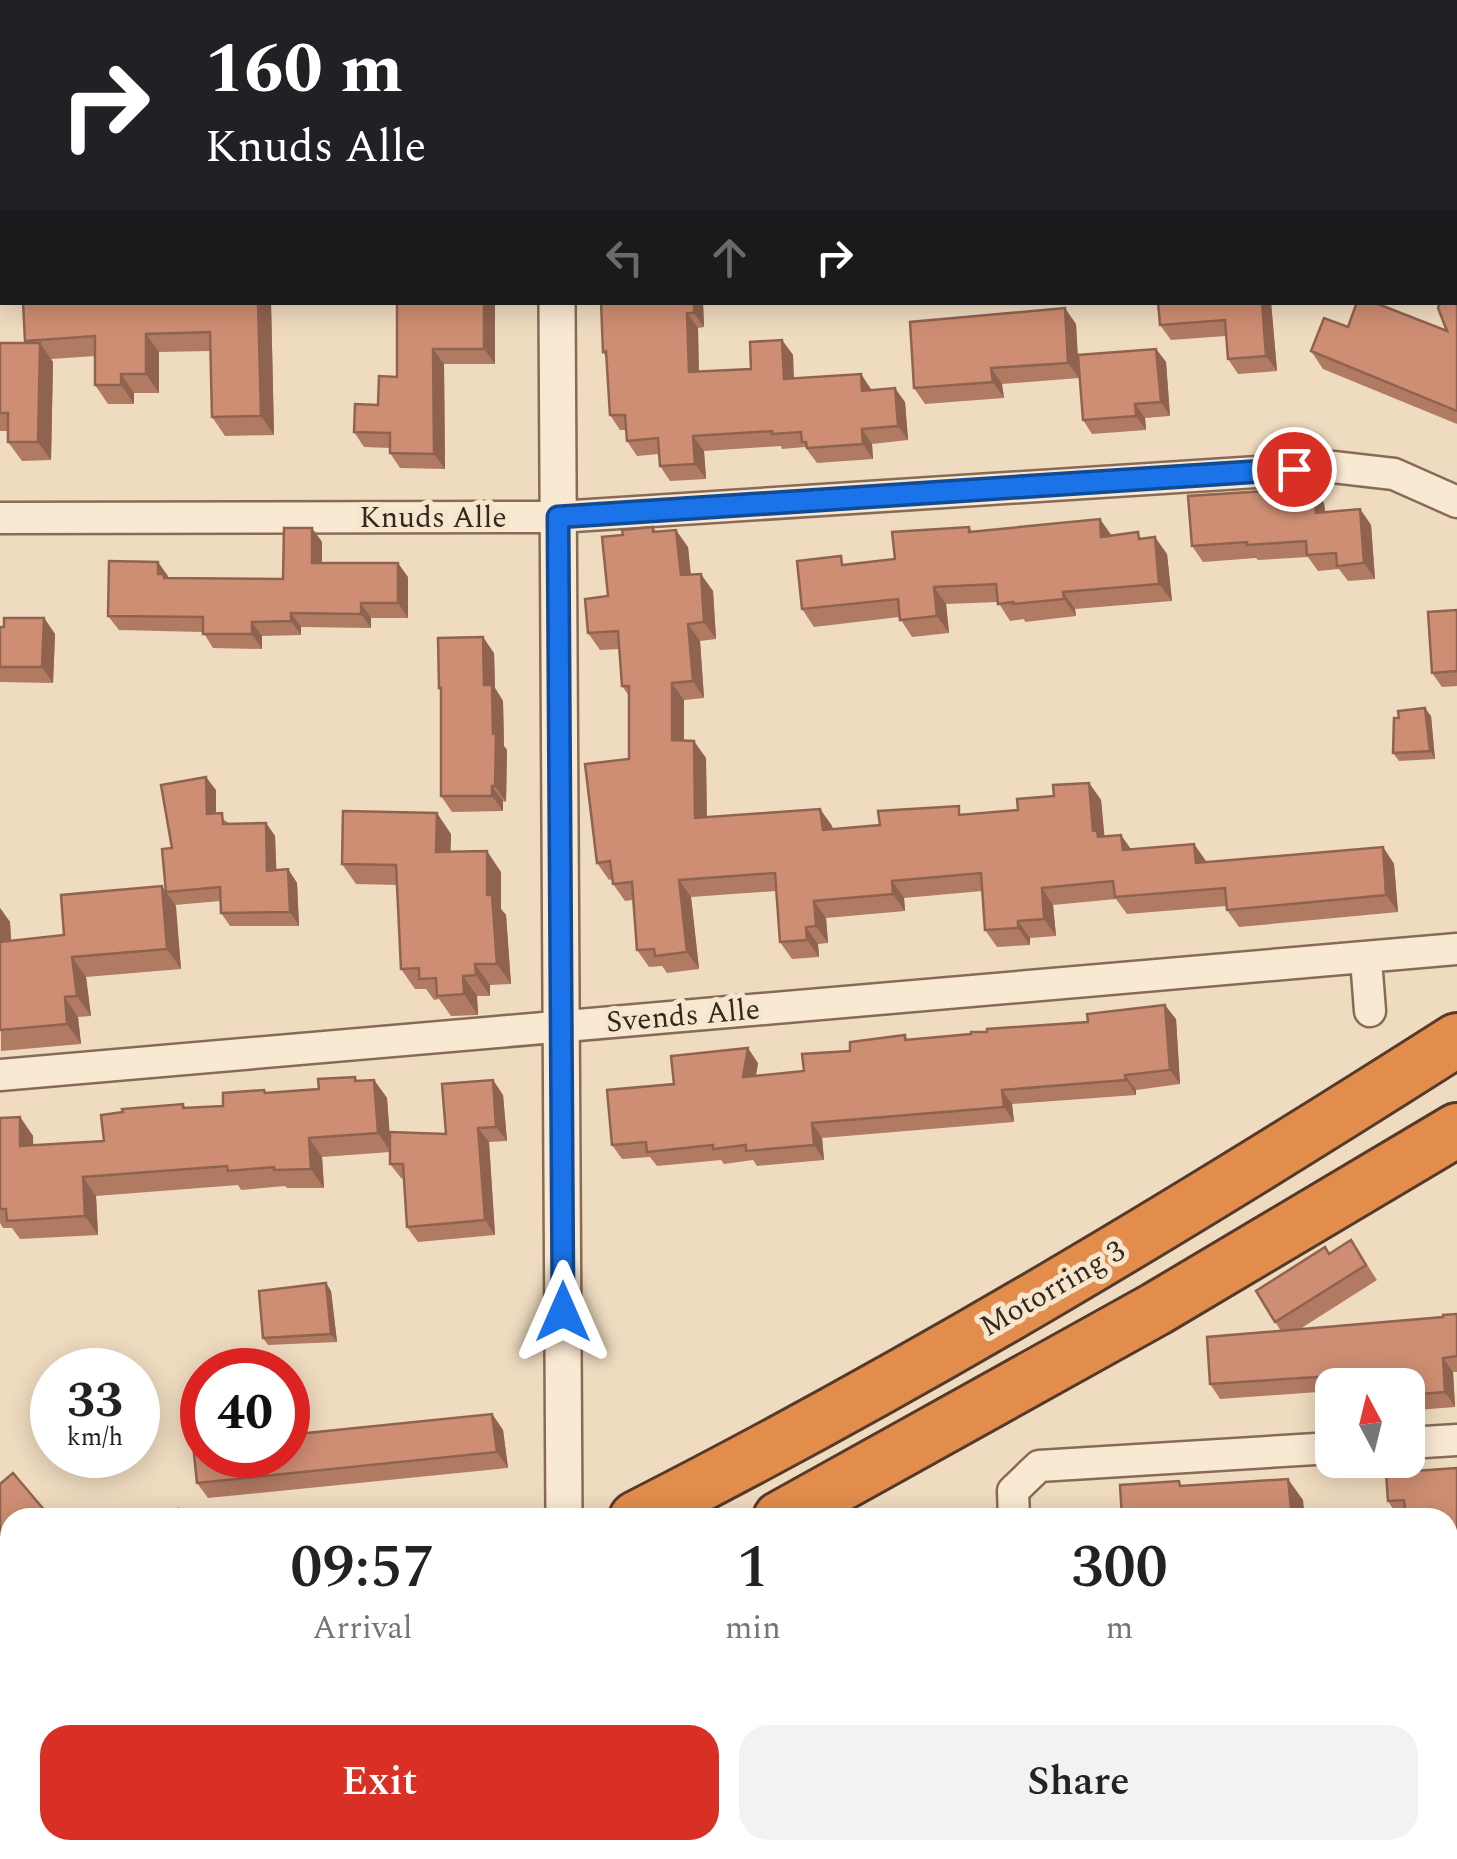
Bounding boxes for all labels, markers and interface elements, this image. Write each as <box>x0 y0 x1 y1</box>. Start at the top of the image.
text: 160 m <box>205 17 403 123</box>
icon: right <box>40 40 170 170</box>
text: Knuds Alle <box>205 113 426 182</box>
icon: left <box>597 230 652 285</box>
icon: ahead <box>702 230 757 285</box>
icon: right <box>807 230 862 285</box>
pin <box>1252 427 1337 512</box>
icon: arrive <box>1267 442 1322 497</box>
street label: Knuds Alle <box>359 495 507 541</box>
street label: Svends Alle <box>604 986 762 1046</box>
street label: Motorring 3 <box>971 1229 1134 1349</box>
position arrow <box>511 1260 615 1364</box>
speed limit sign: 40 <box>180 1348 310 1478</box>
text: 33 <box>67 1363 123 1439</box>
north arrow <box>1315 1368 1425 1478</box>
map controls <box>1315 1368 1425 1478</box>
text: km/h <box>67 1419 123 1457</box>
text: 09:57 <box>290 1522 435 1614</box>
text: 1 <box>737 1522 769 1614</box>
text: 300 <box>1071 1522 1168 1614</box>
text: Arrival <box>313 1604 412 1653</box>
text: min <box>725 1604 781 1653</box>
text: m <box>1106 1604 1133 1653</box>
button: Exit <box>40 1725 719 1840</box>
button: Share <box>739 1725 1418 1840</box>

